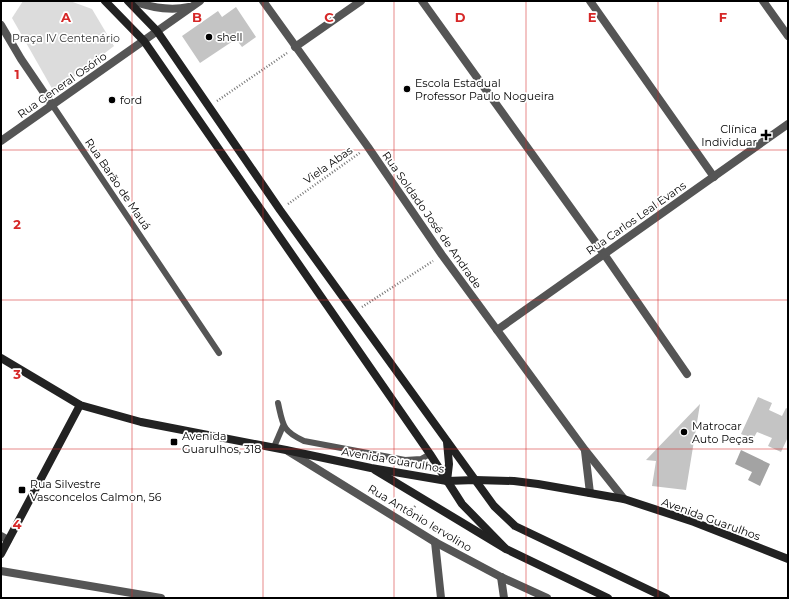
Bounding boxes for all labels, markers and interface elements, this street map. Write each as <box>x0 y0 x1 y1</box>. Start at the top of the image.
text: A <box>60 9 72 25</box>
text: B <box>192 9 202 25</box>
text: C <box>324 9 334 25</box>
text: D <box>455 9 466 25</box>
text: E <box>588 9 597 25</box>
text: F <box>719 9 727 25</box>
place label: shell <box>217 30 242 44</box>
park label: Praça IV Centenário <box>12 31 120 45</box>
marker: shell <box>204 32 214 42</box>
street label: Rua General Osório <box>15 49 109 121</box>
text: 1 <box>14 66 20 82</box>
place label: Escola Estadual Professor Paulo Nogueira <box>415 76 554 103</box>
marker: Escola Estadual Professor Paulo Nogueira <box>402 84 412 94</box>
place label: ford <box>120 93 142 107</box>
marker: ford <box>107 95 117 105</box>
place label: Clínica Individuar <box>701 122 757 149</box>
marker: Clínica Individuar <box>760 129 772 141</box>
street label: Rua Barão de Mauá <box>82 135 154 233</box>
street label: Viela Abas <box>301 143 356 187</box>
street label: Rua Soldado José de Andrade <box>379 149 485 292</box>
street label: Rua Carlos Leal Evans <box>583 178 689 258</box>
text: 2 <box>13 216 21 232</box>
text: 3 <box>12 366 21 382</box>
place label: Matrocar Auto Peças <box>692 419 754 446</box>
marker: Matrocar Auto Peças <box>679 427 689 437</box>
place label: Avenida Guarulhos, 318 <box>182 429 261 456</box>
marker: Avenida Guarulhos, 318 <box>169 437 179 447</box>
street label: Avenida Guarulhos <box>341 444 446 476</box>
place label: Rua Silvestre Vasconcelos Calmon, 56 <box>30 477 162 504</box>
street label: Rua Antônio Iervolino <box>365 481 475 555</box>
marker: Rua Silvestre Vasconcelos Calmon, 56 <box>17 485 27 495</box>
street label: Avenida Guarulhos <box>660 495 763 544</box>
text: 4 <box>13 516 22 532</box>

